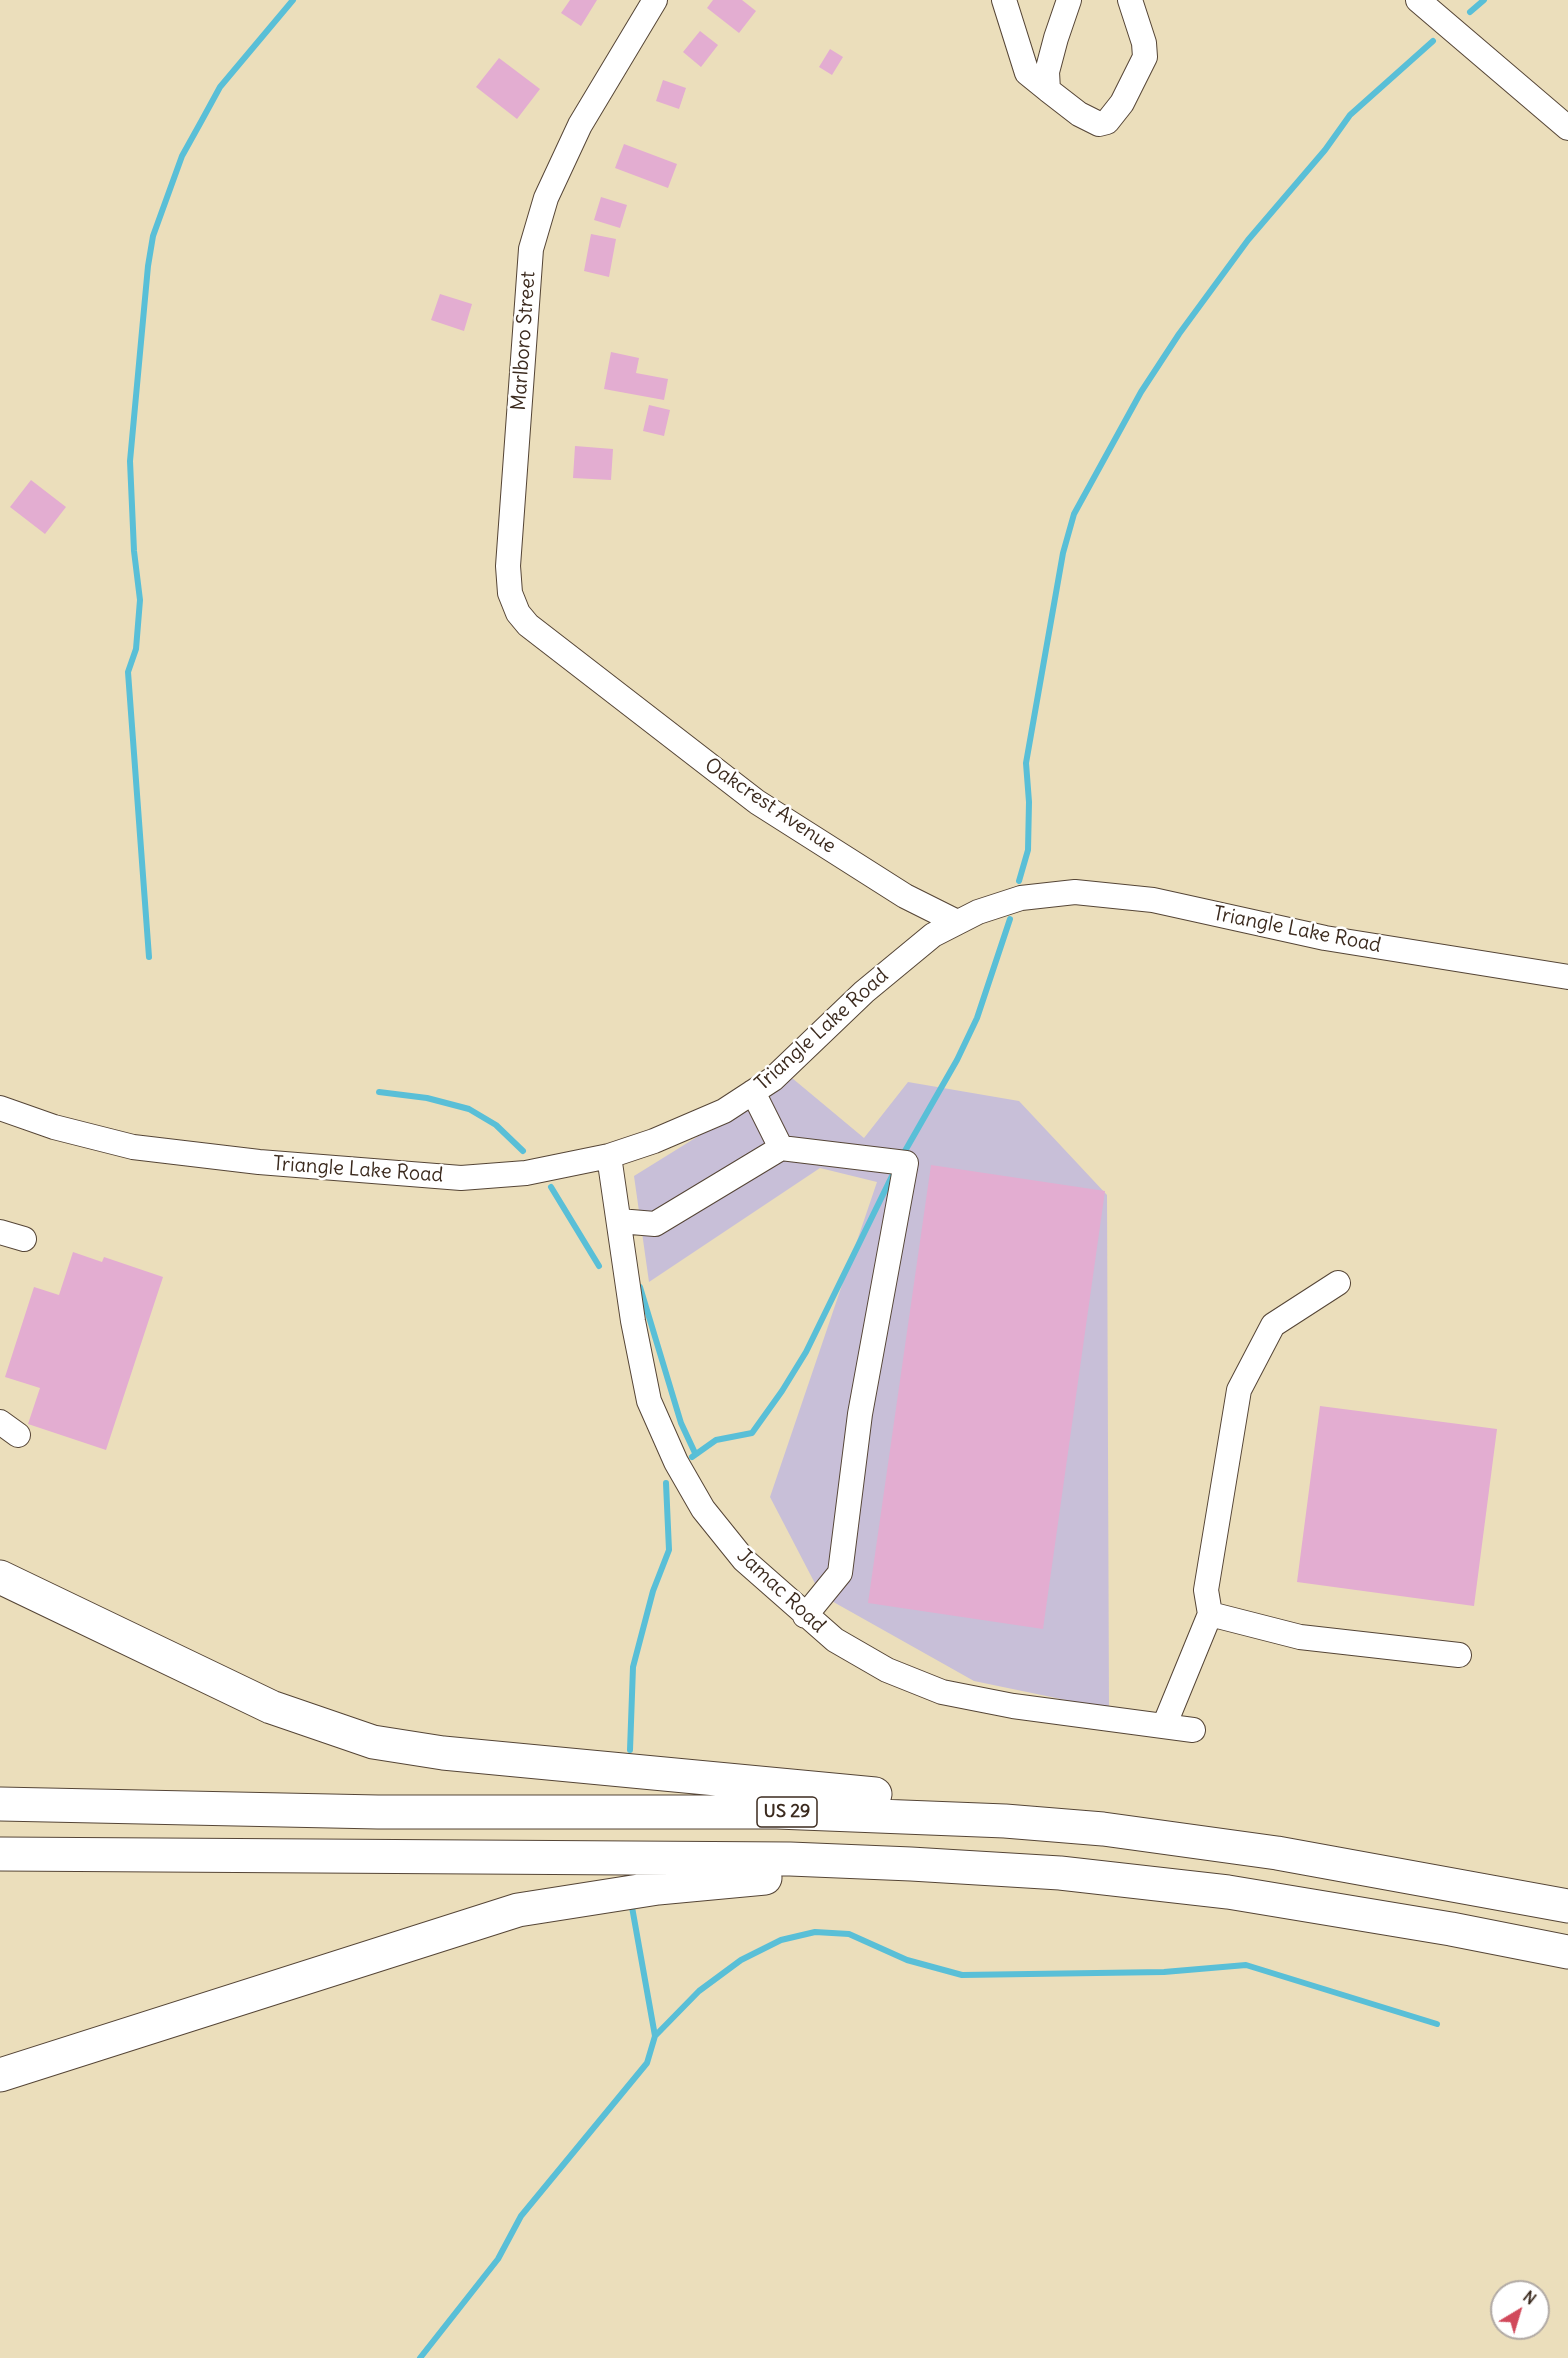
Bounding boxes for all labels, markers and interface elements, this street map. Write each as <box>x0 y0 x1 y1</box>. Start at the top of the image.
street label: Marlboro Street <box>507 270 541 412</box>
street label: Oakcrest Avenue <box>700 753 840 859</box>
street label: Triangle Lake Road <box>1211 902 1383 958</box>
street label: Triangle Lake Road <box>751 964 893 1096</box>
street label: Triangle Lake Road <box>272 1152 444 1188</box>
street label: Jamac Road <box>732 1544 830 1638</box>
road number: US 29 <box>757 1797 817 1827</box>
north arrow <box>1490 2280 1550 2340</box>
text: N <box>1519 2286 1540 2309</box>

